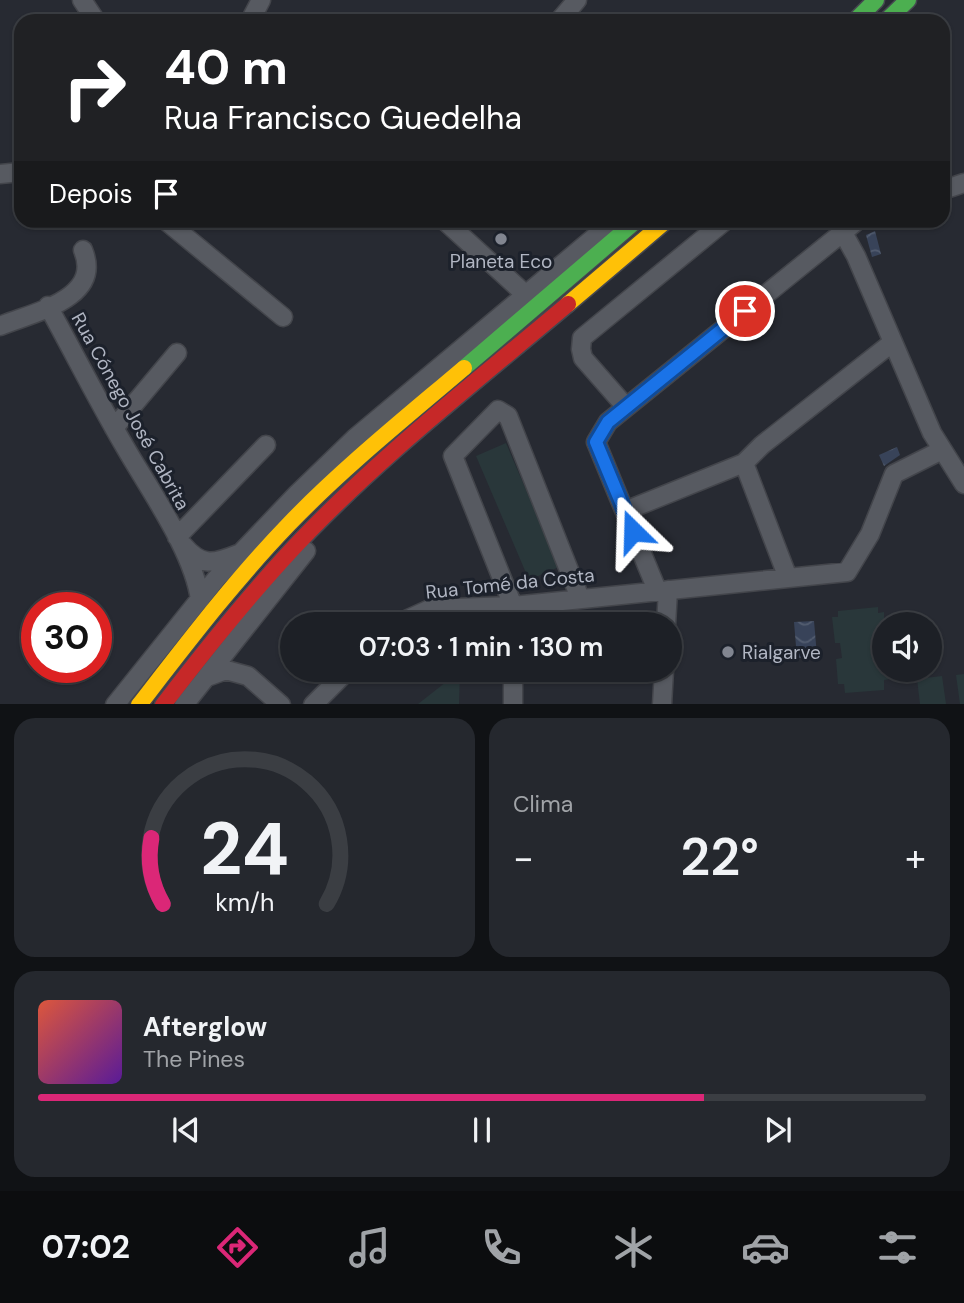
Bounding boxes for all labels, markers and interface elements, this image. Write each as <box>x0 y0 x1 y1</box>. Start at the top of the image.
text: 40 m <box>164 35 288 99</box>
icon: right <box>49 42 140 133</box>
text: Rua Francisco Guedelha <box>164 97 522 139</box>
icon: arrive <box>147 175 185 213</box>
text: Depois <box>49 177 133 211</box>
marker: Planeta Eco <box>493 231 509 247</box>
place label: Planeta Eco <box>450 249 552 274</box>
pin <box>715 281 775 341</box>
icon: arrive <box>726 292 764 330</box>
street label: Rua Cónego José Cabrita <box>66 308 195 514</box>
position arrow <box>596 494 670 568</box>
street label: Rua Tomé da Costa <box>424 562 596 605</box>
speed limit sign: 30 <box>21 592 112 683</box>
map controls <box>872 612 942 682</box>
button: sound <box>872 612 942 682</box>
text: 07:03 · 1 min · 130 m <box>359 630 603 664</box>
place label: Rialgarve <box>742 640 821 665</box>
marker: Rialgarve <box>720 644 736 660</box>
text: Clima <box>513 789 573 819</box>
text: 24 <box>200 802 289 897</box>
text: 22° <box>680 823 759 891</box>
text: − <box>513 833 534 883</box>
text: + <box>905 833 926 883</box>
text: km/h <box>215 885 274 918</box>
text: Afterglow <box>143 1010 267 1044</box>
text: The Pines <box>143 1044 245 1074</box>
icon: previous <box>167 1111 205 1149</box>
icon: pause <box>463 1111 501 1149</box>
icon: next <box>759 1111 797 1149</box>
icon: directions <box>213 1223 262 1272</box>
icon: music <box>345 1223 394 1272</box>
icon: phone <box>477 1223 526 1272</box>
icon: climate <box>609 1223 658 1272</box>
icon: car <box>741 1223 790 1272</box>
icon: filters <box>873 1223 922 1272</box>
text: 07:02 <box>42 1226 130 1268</box>

